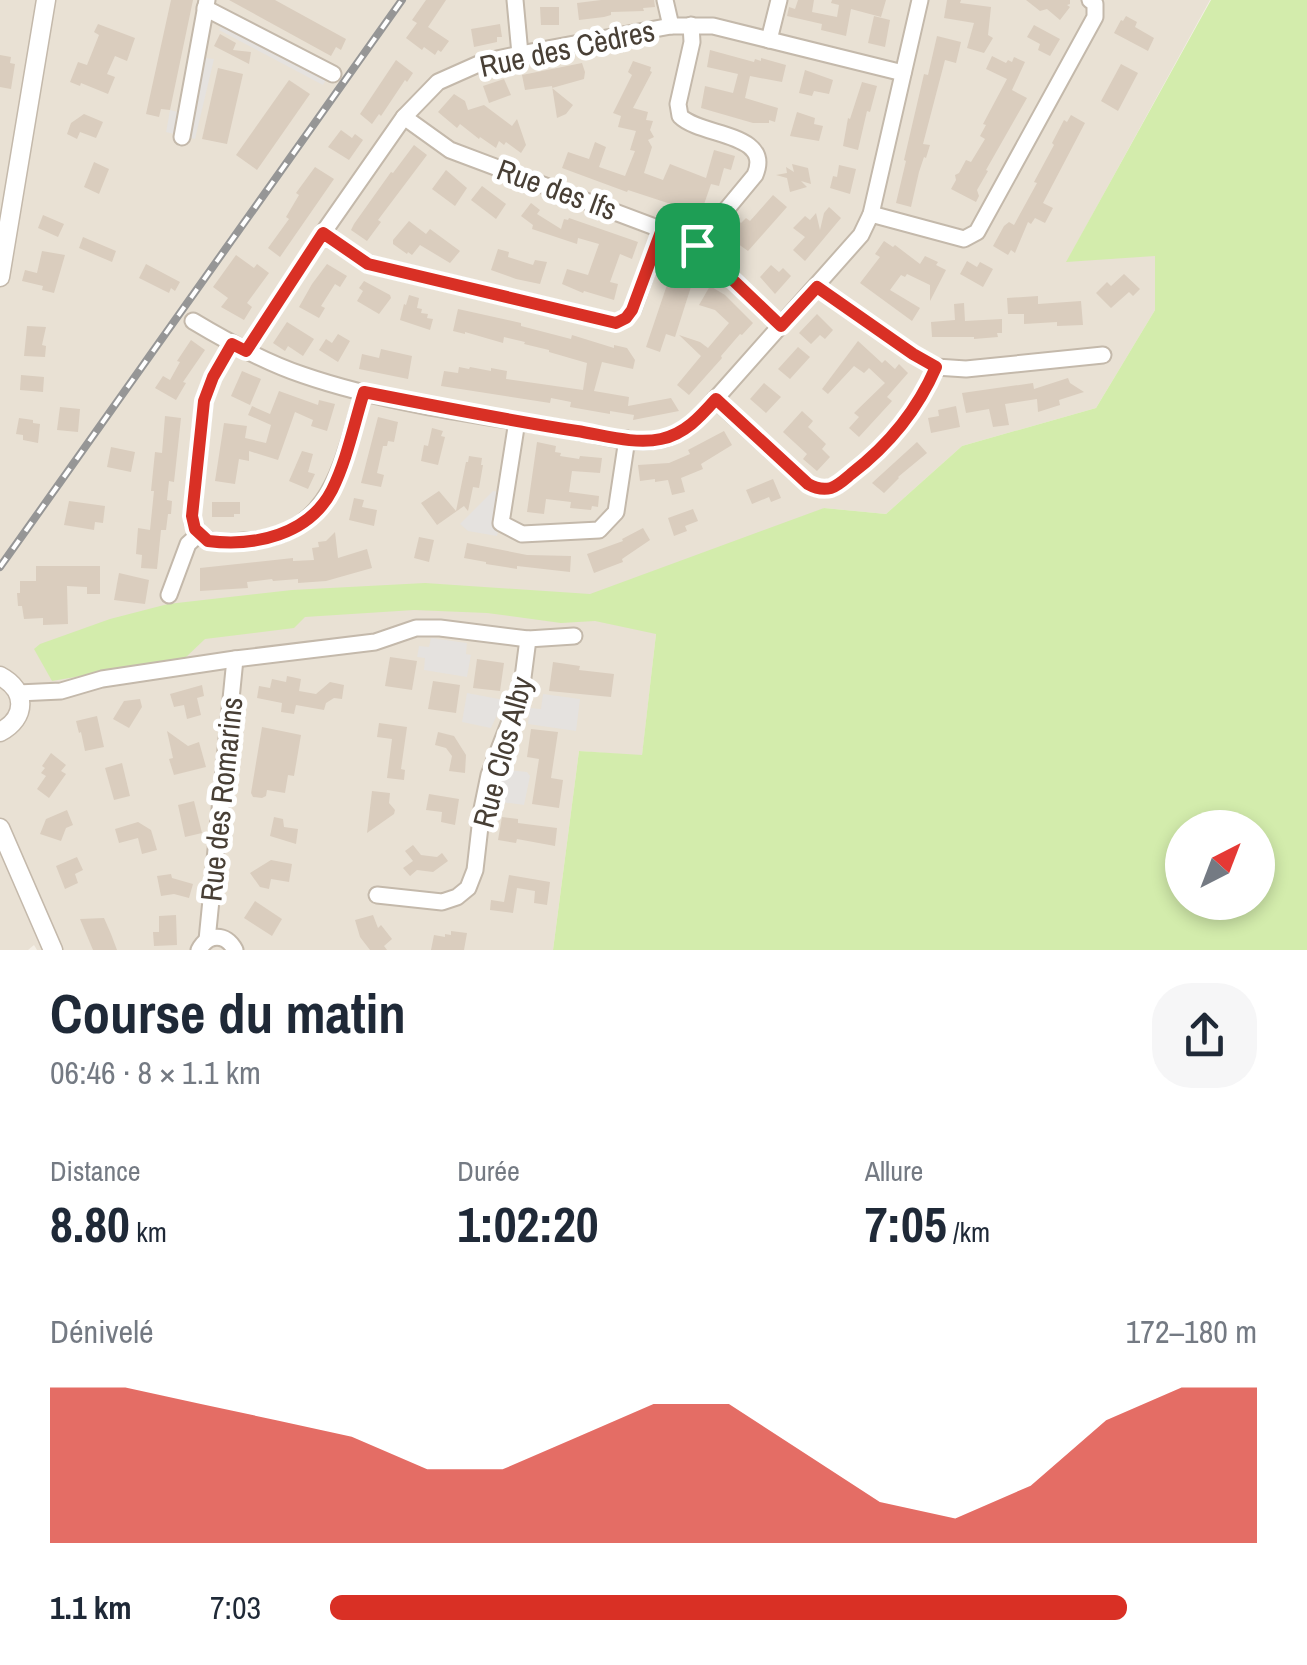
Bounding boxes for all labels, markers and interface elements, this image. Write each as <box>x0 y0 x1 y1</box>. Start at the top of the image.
street label: Rue des Cèdres <box>476 10 658 86</box>
street label: Rue des Ifs <box>492 149 622 229</box>
pin <box>655 203 740 288</box>
icon: arrive <box>670 218 725 273</box>
street label: Rue Clos Alby <box>463 672 541 832</box>
street label: Rue des Romarins <box>190 695 252 903</box>
north arrow <box>1165 810 1275 920</box>
map controls <box>1165 810 1275 920</box>
text: Course du matin <box>50 976 406 1050</box>
button: share <box>1152 983 1257 1088</box>
text: 06:46 · 8 × 1.1 km <box>50 1051 261 1094</box>
text: Distance <box>50 1152 141 1190</box>
text: Durée <box>457 1152 520 1190</box>
text: Allure <box>865 1152 923 1190</box>
text: 8.80 <box>50 1190 130 1258</box>
text: 1:02:20 <box>457 1190 599 1258</box>
text: 7:05 <box>865 1190 947 1258</box>
text: km <box>130 1213 167 1251</box>
text: /km <box>947 1213 990 1251</box>
text: Dénivelé <box>50 1310 154 1353</box>
text: 172–180 m <box>1126 1310 1257 1353</box>
text: 1.1 km <box>50 1586 132 1629</box>
text: 7:03 <box>210 1586 261 1629</box>

